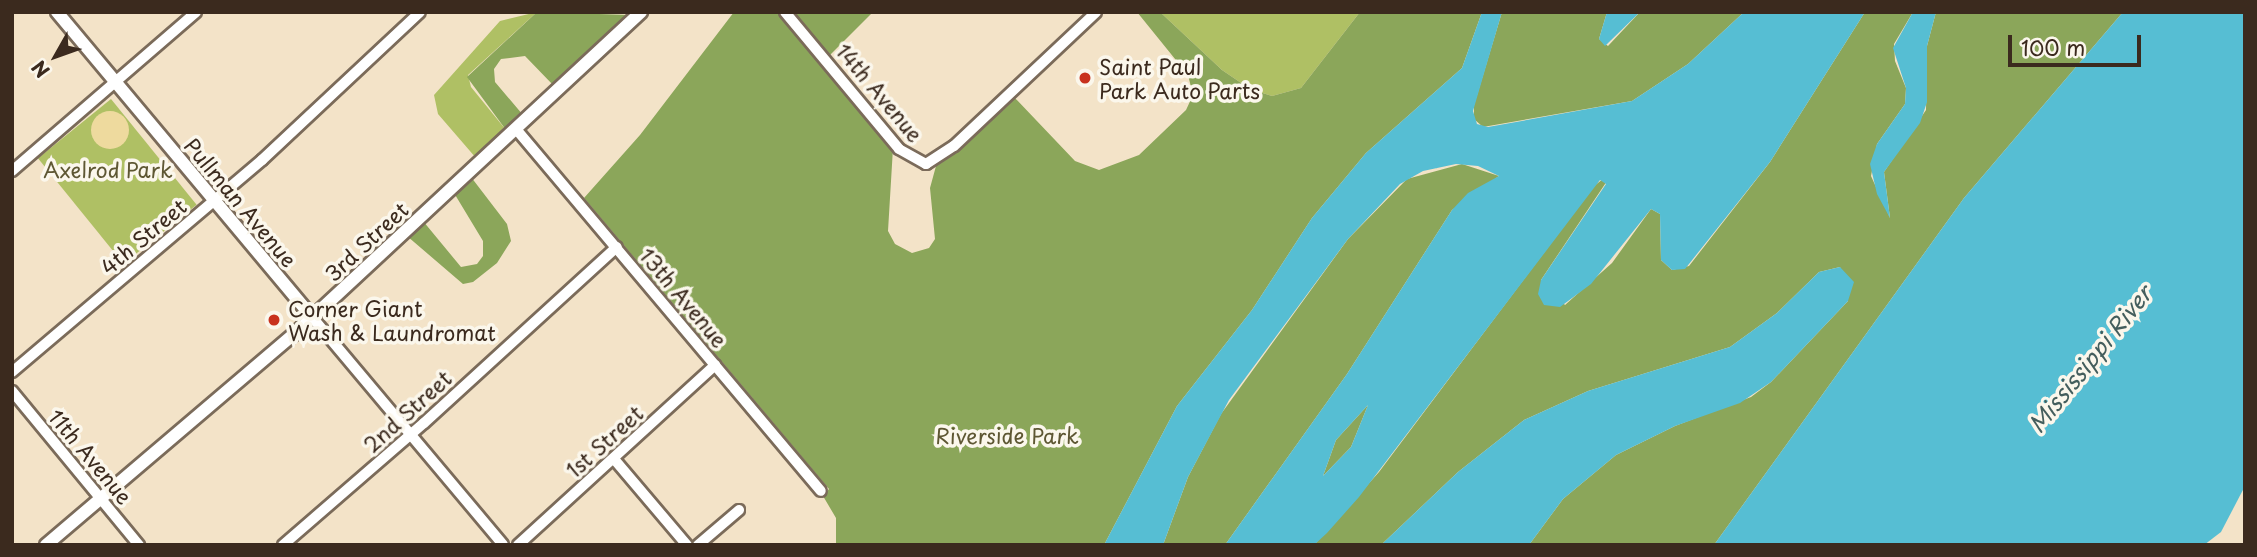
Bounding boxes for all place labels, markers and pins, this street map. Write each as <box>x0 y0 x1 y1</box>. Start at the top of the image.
place label: Saint Paul Park Auto Parts <box>1099 53 1262 103</box>
marker: Saint Paul Park Auto Parts <box>1077 70 1093 86</box>
place label: Corner Giant Wash & Laundromat <box>288 295 497 345</box>
marker: Corner Giant Wash & Laundromat <box>266 312 282 328</box>

